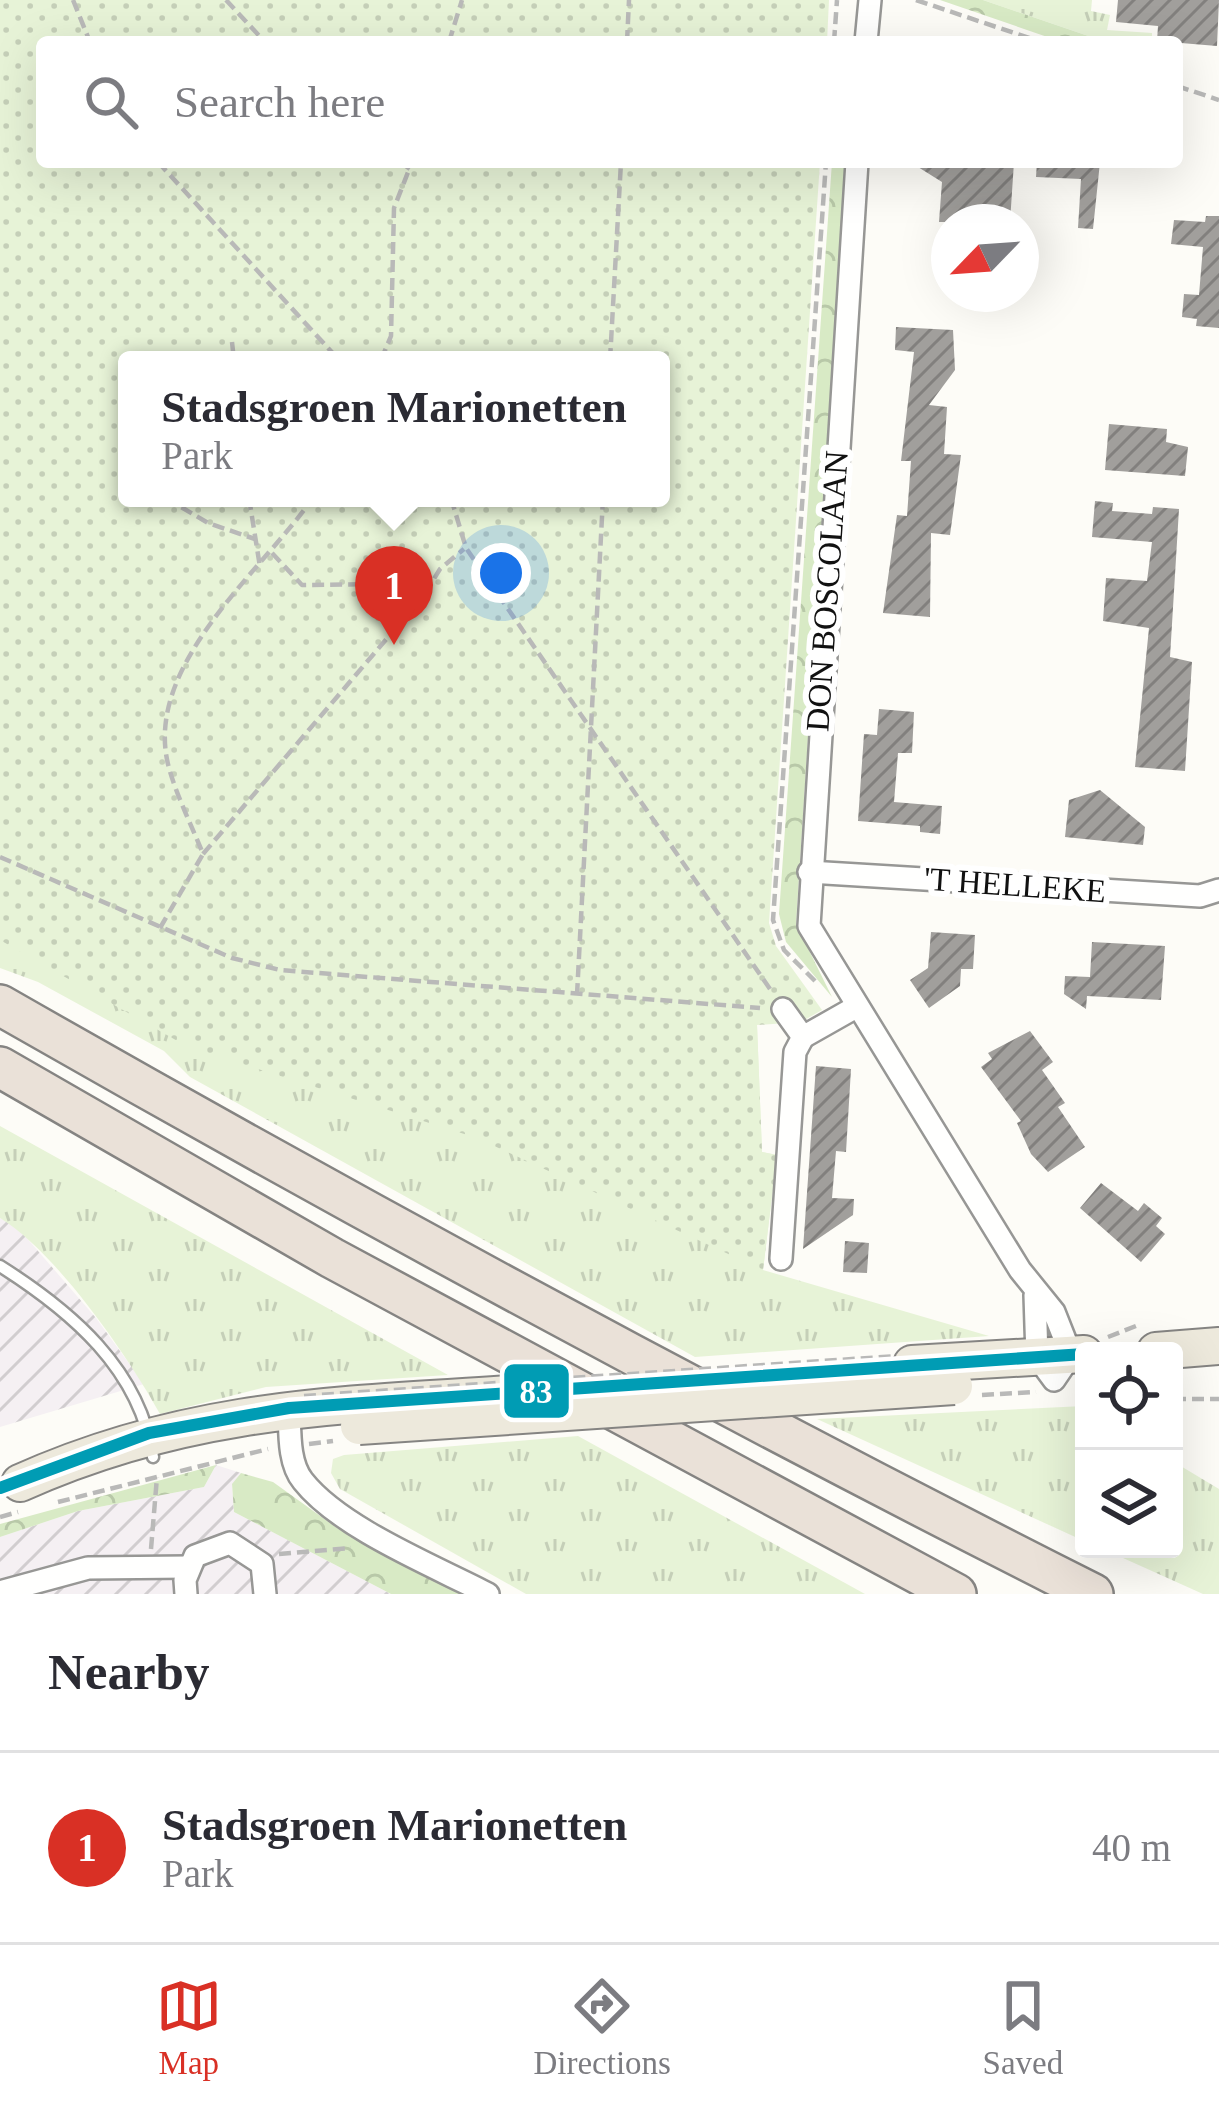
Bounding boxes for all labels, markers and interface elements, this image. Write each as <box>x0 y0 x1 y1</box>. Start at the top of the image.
search box <box>36 36 1183 168</box>
icon: search <box>78 69 144 135</box>
text: Search here <box>174 77 385 127</box>
north arrow <box>931 204 1039 312</box>
popup <box>118 351 670 507</box>
text: Stadsgroen Marionetten <box>161 382 627 432</box>
text: Park <box>161 434 233 477</box>
street label: DON BOSCOLAAN <box>799 449 855 733</box>
your location <box>471 543 531 603</box>
pin: 1 <box>355 546 433 645</box>
street label: 'T HELLEKE <box>923 861 1107 909</box>
map controls <box>1075 1342 1183 1558</box>
button: locate <box>1075 1342 1183 1450</box>
line badge: 83 <box>502 1362 571 1420</box>
text: 83 <box>520 1374 553 1410</box>
button: layers <box>1075 1450 1183 1558</box>
text: Nearby <box>48 1644 209 1700</box>
text: Stadsgroen Marionetten <box>162 1800 627 1850</box>
text: 1 <box>77 1826 97 1869</box>
text: 40 m <box>1092 1826 1171 1869</box>
text: Park <box>162 1852 234 1895</box>
tab: Map <box>156 1973 222 2082</box>
tab: Directions <box>533 1973 671 2082</box>
tab: Saved <box>983 1973 1063 2082</box>

